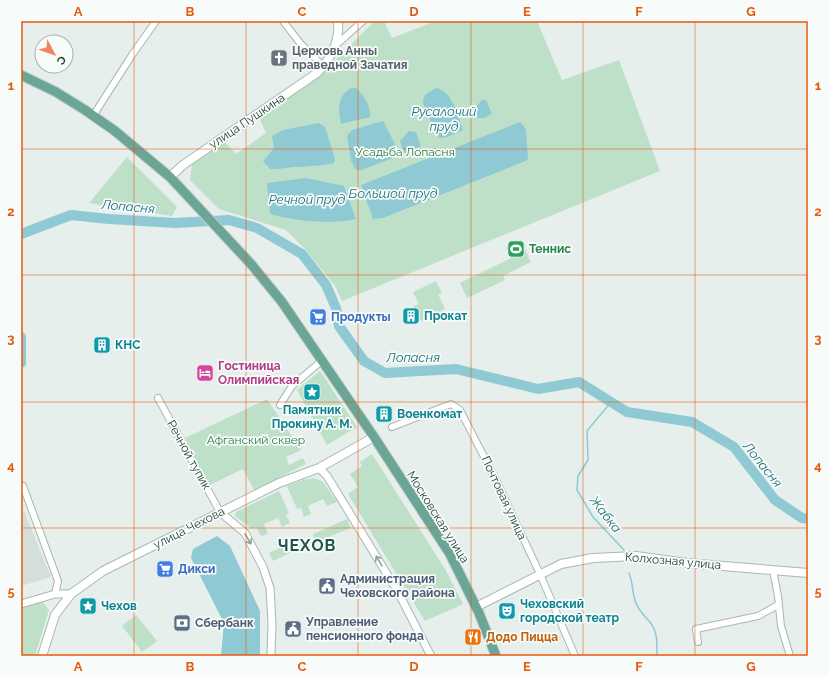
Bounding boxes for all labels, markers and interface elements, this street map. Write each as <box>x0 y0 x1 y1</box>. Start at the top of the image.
text: A <box>74 4 83 19</box>
text: B <box>186 4 195 19</box>
text: C <box>298 4 307 19</box>
text: D <box>409 4 419 19</box>
text: E <box>523 4 531 19</box>
text: F <box>635 4 643 19</box>
text: G <box>746 4 756 19</box>
north arrow <box>34 34 74 74</box>
place label: Церковь Анны праведной Зачатия <box>292 44 408 72</box>
church icon: Церковь Анны праведной Зачатия <box>269 48 289 68</box>
text: С <box>53 53 69 68</box>
text: 1 <box>8 78 15 93</box>
text: 1 <box>815 78 822 93</box>
street label: улица Пушкина <box>206 90 288 152</box>
water label: Русалочий пруд <box>412 104 476 134</box>
park label: Усадьба Лопасня <box>355 145 455 159</box>
water label: Большой пруд <box>349 186 438 201</box>
water label: Речной пруд <box>269 192 345 207</box>
water label: Лопасня <box>99 197 155 216</box>
text: 2 <box>7 204 15 219</box>
text: 2 <box>814 204 822 219</box>
sports icon: Теннис <box>506 239 526 259</box>
place label: Теннис <box>529 242 571 256</box>
building icon: Прокат <box>401 306 421 326</box>
supermarket icon: Продукты <box>308 307 328 327</box>
place label: Прокат <box>424 309 467 323</box>
place label: Продукты <box>331 310 391 324</box>
text: 3 <box>7 331 15 346</box>
text: 3 <box>814 331 822 346</box>
building icon: КНС <box>92 335 112 355</box>
place label: КНС <box>115 338 140 352</box>
water label: Лопасня <box>385 350 440 365</box>
place label: Гостиница Олимпийская <box>218 359 299 387</box>
hotel icon: Гостиница Олимпийская <box>195 363 215 383</box>
place icon: Памятник Прокину А. М. <box>302 382 322 402</box>
place label: Памятник Прокину А. М. <box>272 403 353 431</box>
building icon: Военкомат <box>374 404 394 424</box>
place label: Военкомат <box>397 407 462 421</box>
street label: Речной тупик <box>164 418 214 492</box>
park label: Афганский сквер <box>207 433 305 447</box>
water label: Лопасня <box>739 438 785 490</box>
street label: Почтовая улица <box>479 454 529 542</box>
text: 4 <box>7 458 15 473</box>
text: 4 <box>814 458 822 473</box>
street label: Московская улица <box>404 468 472 566</box>
water label: Жабка <box>586 492 625 536</box>
street label: улица Чехова <box>151 504 227 552</box>
one-way arrow <box>244 533 252 544</box>
district label: ЧЕХОВ <box>278 536 336 555</box>
street label: Колхозная улица <box>624 550 722 572</box>
one-way arrow <box>374 555 382 567</box>
supermarket icon: Дикси <box>155 559 175 579</box>
place label: Дикси <box>178 562 215 576</box>
place label: Администрация Чеховского района <box>340 572 455 600</box>
public building icon: Администрация Чеховского района <box>317 576 337 596</box>
text: 5 <box>7 584 15 599</box>
text: 5 <box>814 584 822 599</box>
place icon: Чехов <box>78 596 98 616</box>
place label: Чеховский городской театр <box>520 597 620 625</box>
place label: Чехов <box>101 599 137 613</box>
theatre icon: Чеховский городской театр <box>497 601 517 621</box>
bank icon: Сбербанк <box>172 613 192 633</box>
place label: Управление пенсионного фонда <box>305 615 424 643</box>
place label: Сбербанк <box>195 616 254 630</box>
public building icon: Управление пенсионного фонда <box>283 619 303 639</box>
restaurant icon: Додо Пицца <box>463 627 483 647</box>
place label: Додо Пицца <box>486 630 558 644</box>
text: A <box>74 659 83 674</box>
text: B <box>186 659 195 674</box>
text: C <box>298 659 307 674</box>
text: D <box>409 659 419 674</box>
text: E <box>523 659 531 674</box>
text: F <box>635 659 643 674</box>
text: G <box>746 659 756 674</box>

